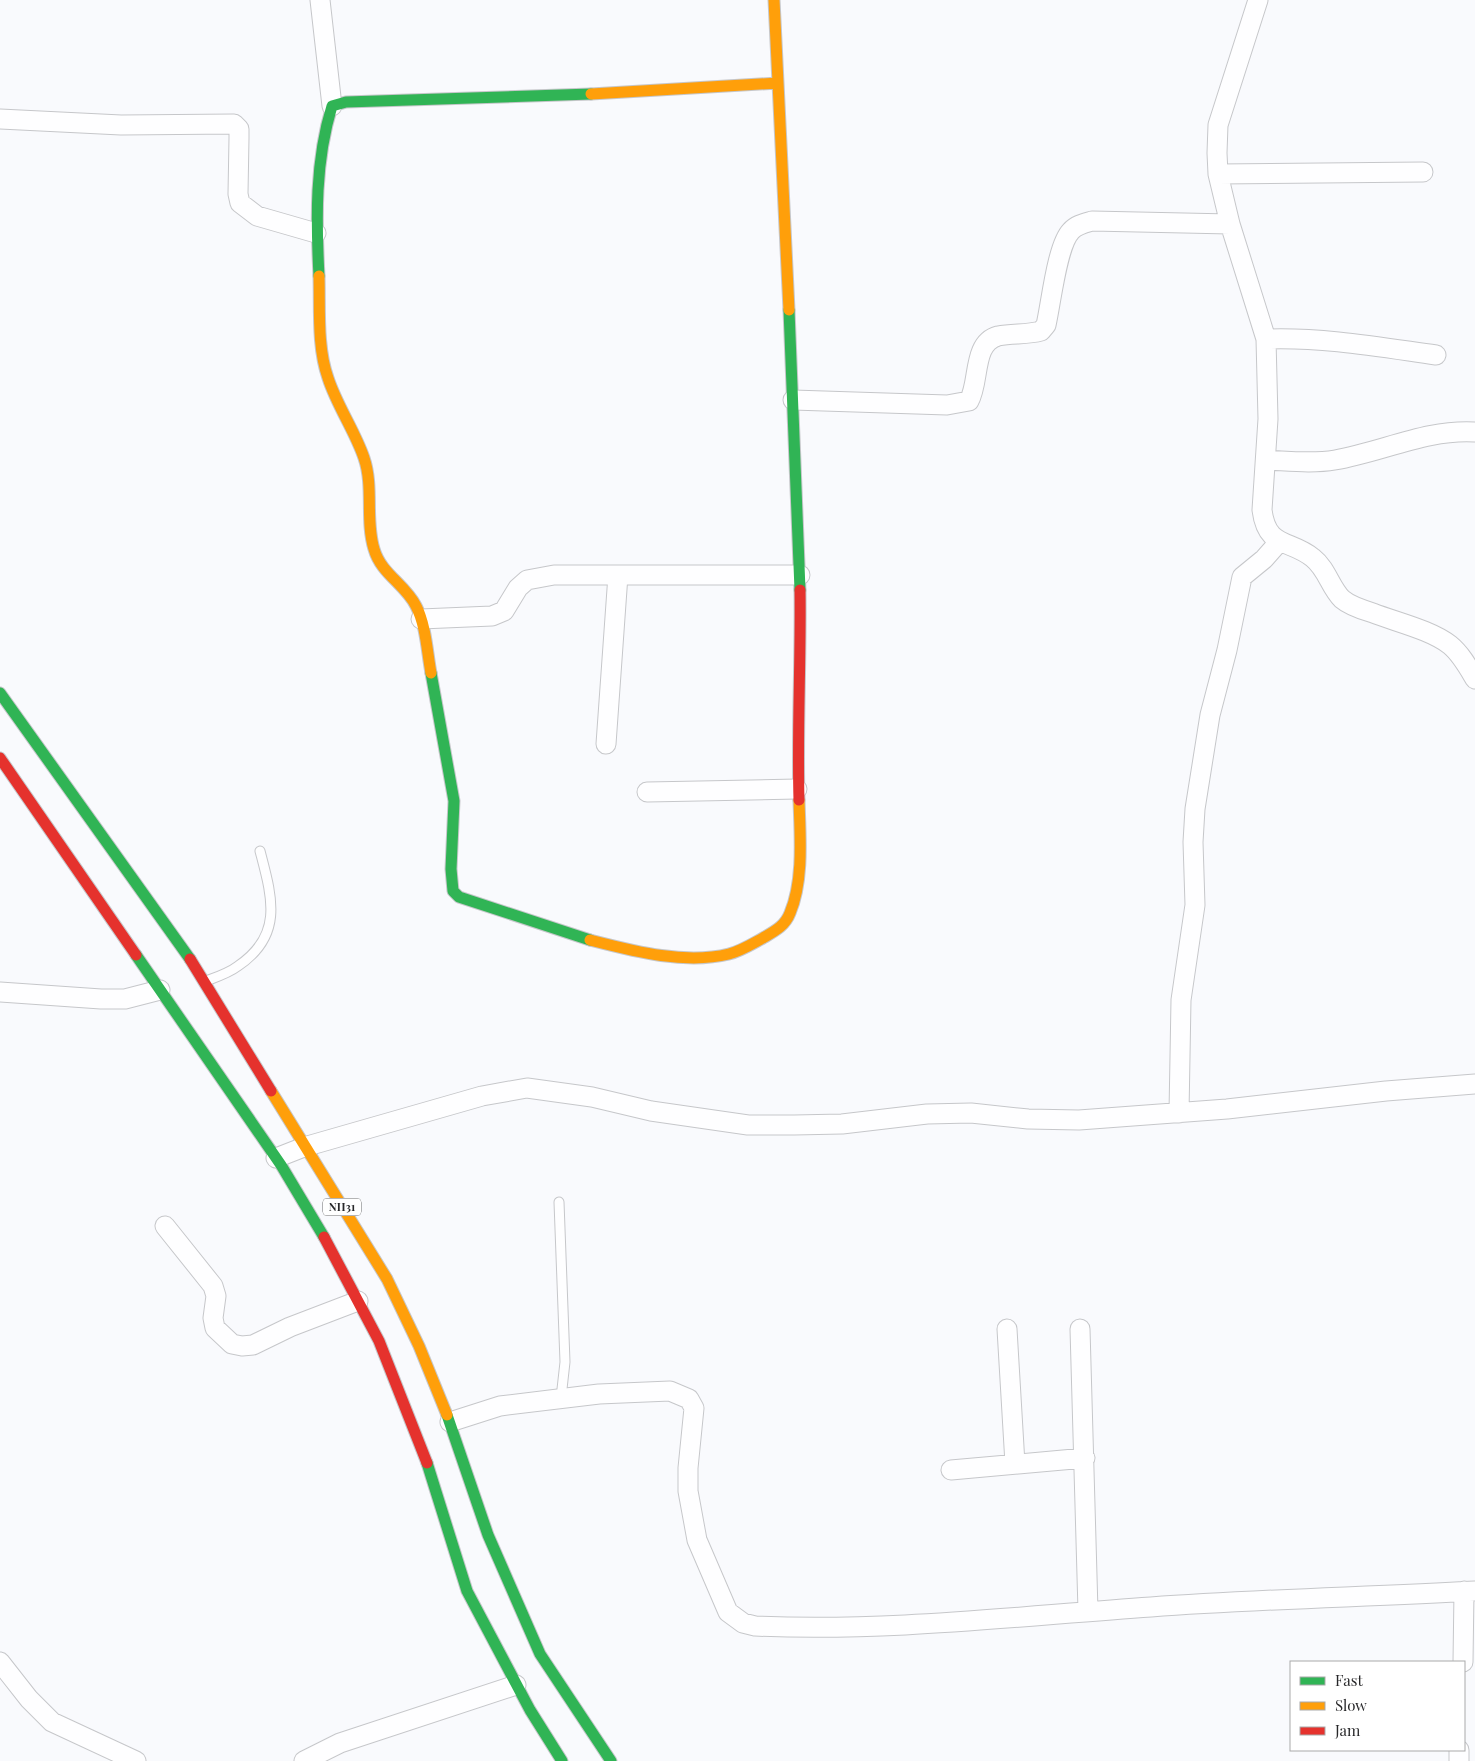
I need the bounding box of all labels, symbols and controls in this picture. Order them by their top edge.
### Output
road number: NH31 [323,1198,361,1216]
legend [1290,1661,1465,1751]
text: Fast [1335,1670,1364,1690]
text: Slow [1335,1695,1367,1715]
text: Jam [1334,1720,1361,1740]

